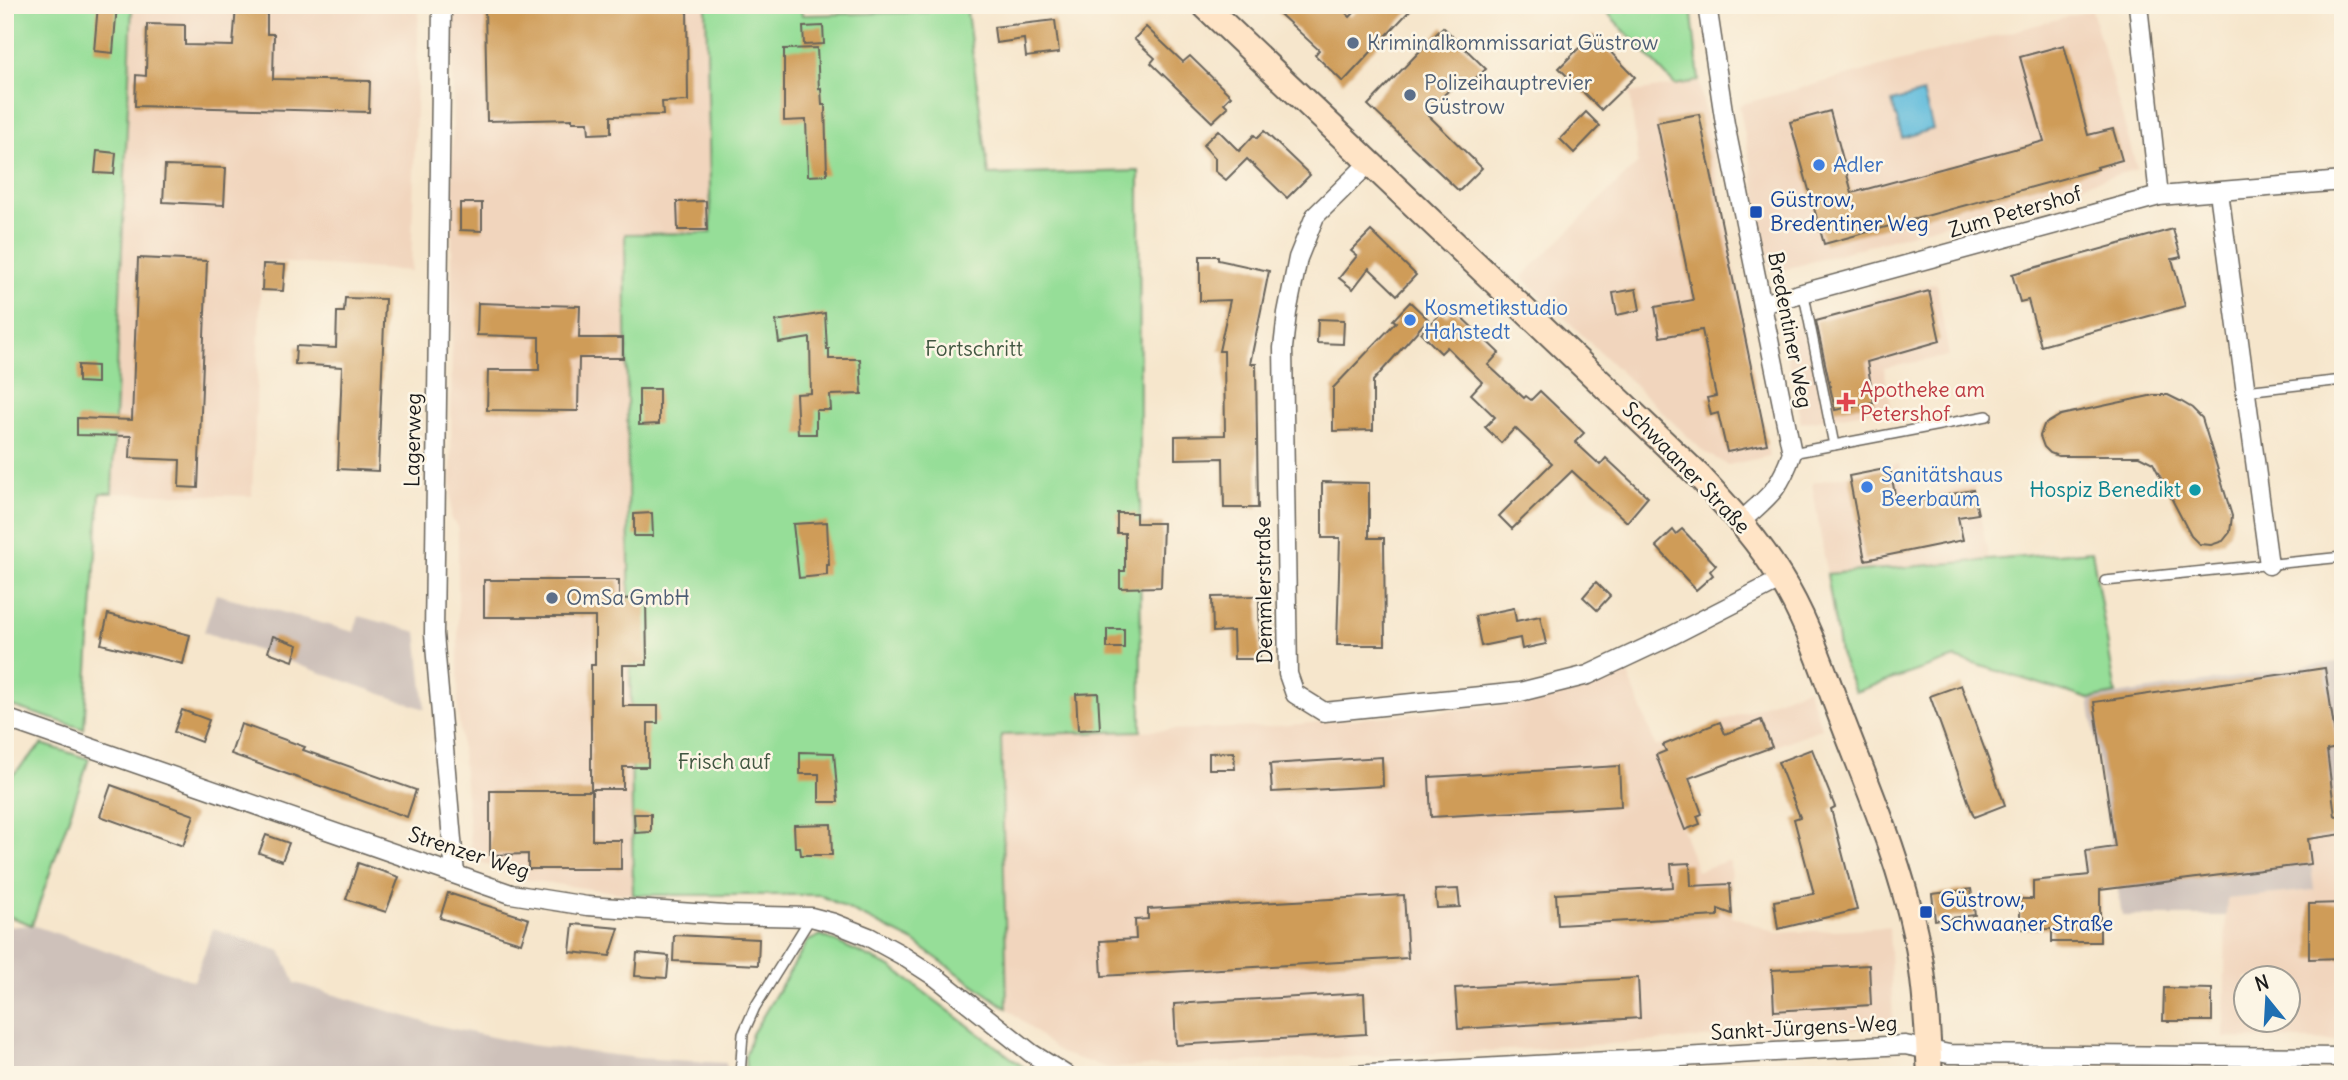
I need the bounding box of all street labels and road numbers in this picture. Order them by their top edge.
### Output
street label: Zum Petershof [1945,179,2086,243]
street label: Bredentiner Weg [1762,249,1819,410]
street label: Lagerweg [398,393,427,487]
street label: Schwaaner Straße [1616,396,1756,539]
street label: Demmlerstraße [1249,516,1278,664]
street label: Strenzer Weg [405,820,533,885]
street label: Sankt-Jürgens-Weg [1710,1009,1898,1046]

